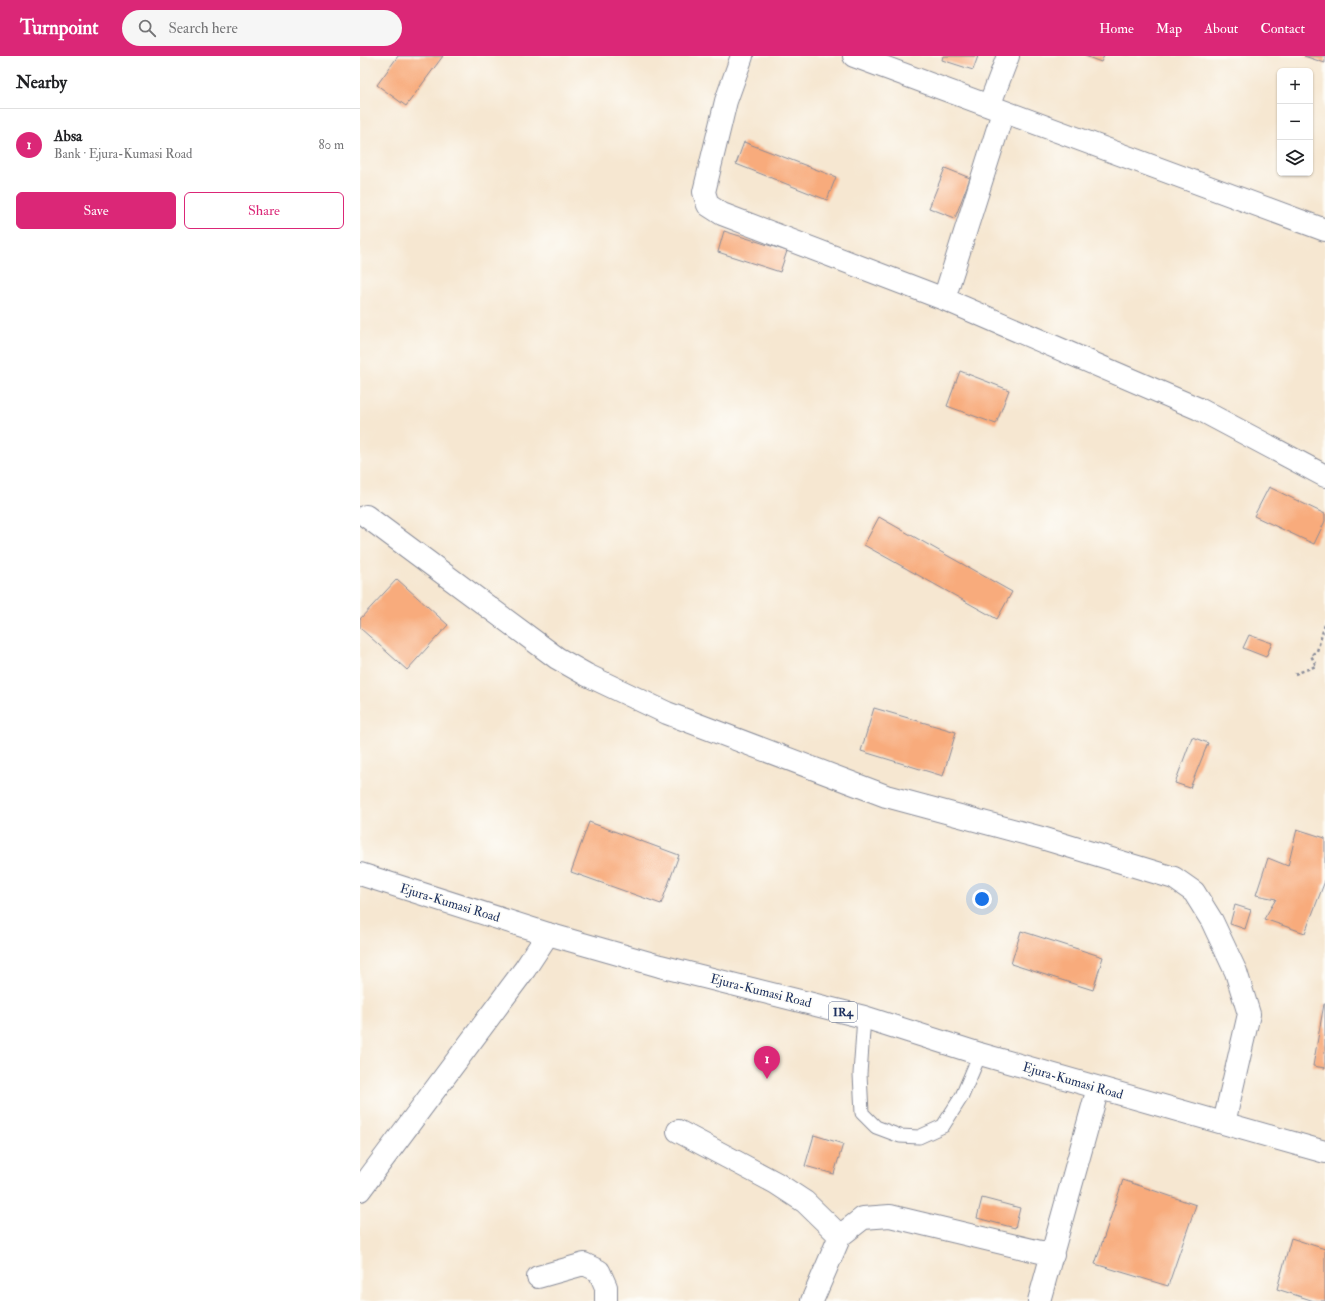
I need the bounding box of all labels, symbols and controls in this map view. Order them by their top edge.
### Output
search box [122,10,402,46]
text: Turnpoint [20,16,98,40]
icon: search [136,17,158,39]
text: Search here [168,19,238,38]
text: Home [1099,20,1134,37]
text: Map [1156,20,1182,37]
text: About [1204,20,1238,37]
text: Contact [1260,20,1305,37]
map controls [1277,68,1313,176]
button: + [1277,68,1313,104]
text: Nearby [16,72,67,93]
button: − [1277,104,1313,140]
text: Absa [54,127,82,146]
text: 1 [27,137,31,153]
text: 80 m [318,137,344,153]
button: layers [1277,140,1313,176]
text: Bank · Ejura-Kumasi Road [54,146,192,162]
button: Save [16,192,176,229]
button: Share [184,192,344,229]
street label: Ejura-Kumasi Road [398,880,502,926]
your location [972,889,992,909]
street label: Ejura-Kumasi Road [709,971,814,1011]
road number: IR4 [829,1002,857,1022]
pin: 1 [754,1046,780,1079]
street label: Ejura-Kumasi Road [1021,1059,1126,1103]

